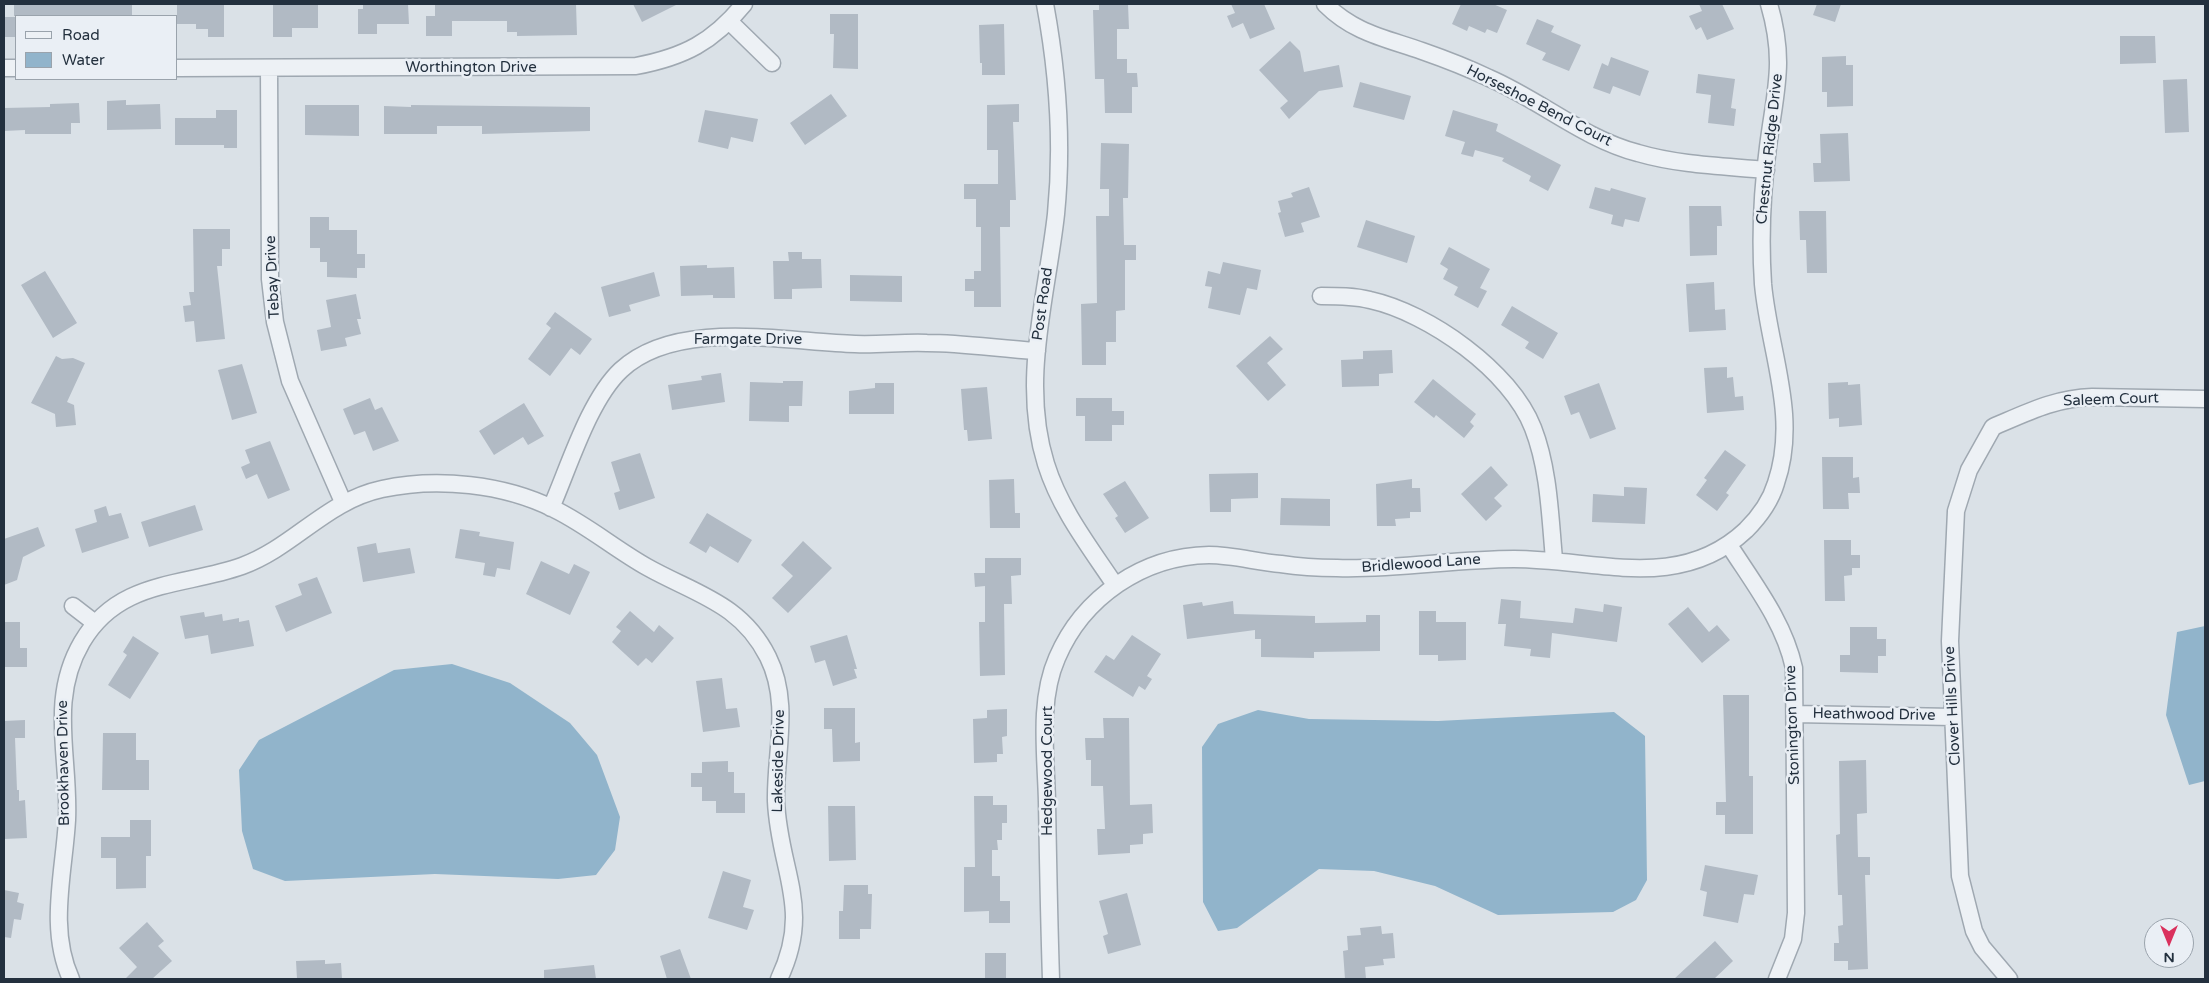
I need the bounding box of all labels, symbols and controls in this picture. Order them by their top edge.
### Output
legend [15,15,178,80]
text: Road [62,26,100,44]
text: Water [62,51,105,69]
street label: Worthington Drive [405,59,537,77]
street label: Horseshoe Bend Court [1463,61,1615,151]
street label: Chestnut Ridge Drive [1753,73,1787,225]
street label: Tebay Drive [262,235,284,319]
street label: Post Road [1029,266,1057,342]
street label: Farmgate Drive [694,331,802,349]
street label: Saleem Court [2063,389,2159,411]
street label: Bridlewood Lane [1361,551,1481,577]
street label: Clover Hills Drive [1941,646,1965,766]
street label: Stonington Drive [1782,665,1804,785]
street label: Brookhaven Drive [54,700,74,826]
street label: Heathwood Drive [1812,705,1936,725]
street label: Hedgewood Court [1039,706,1057,836]
street label: Lakeside Drive [769,709,789,813]
north arrow [2144,918,2194,968]
text: N [2163,949,2175,966]

